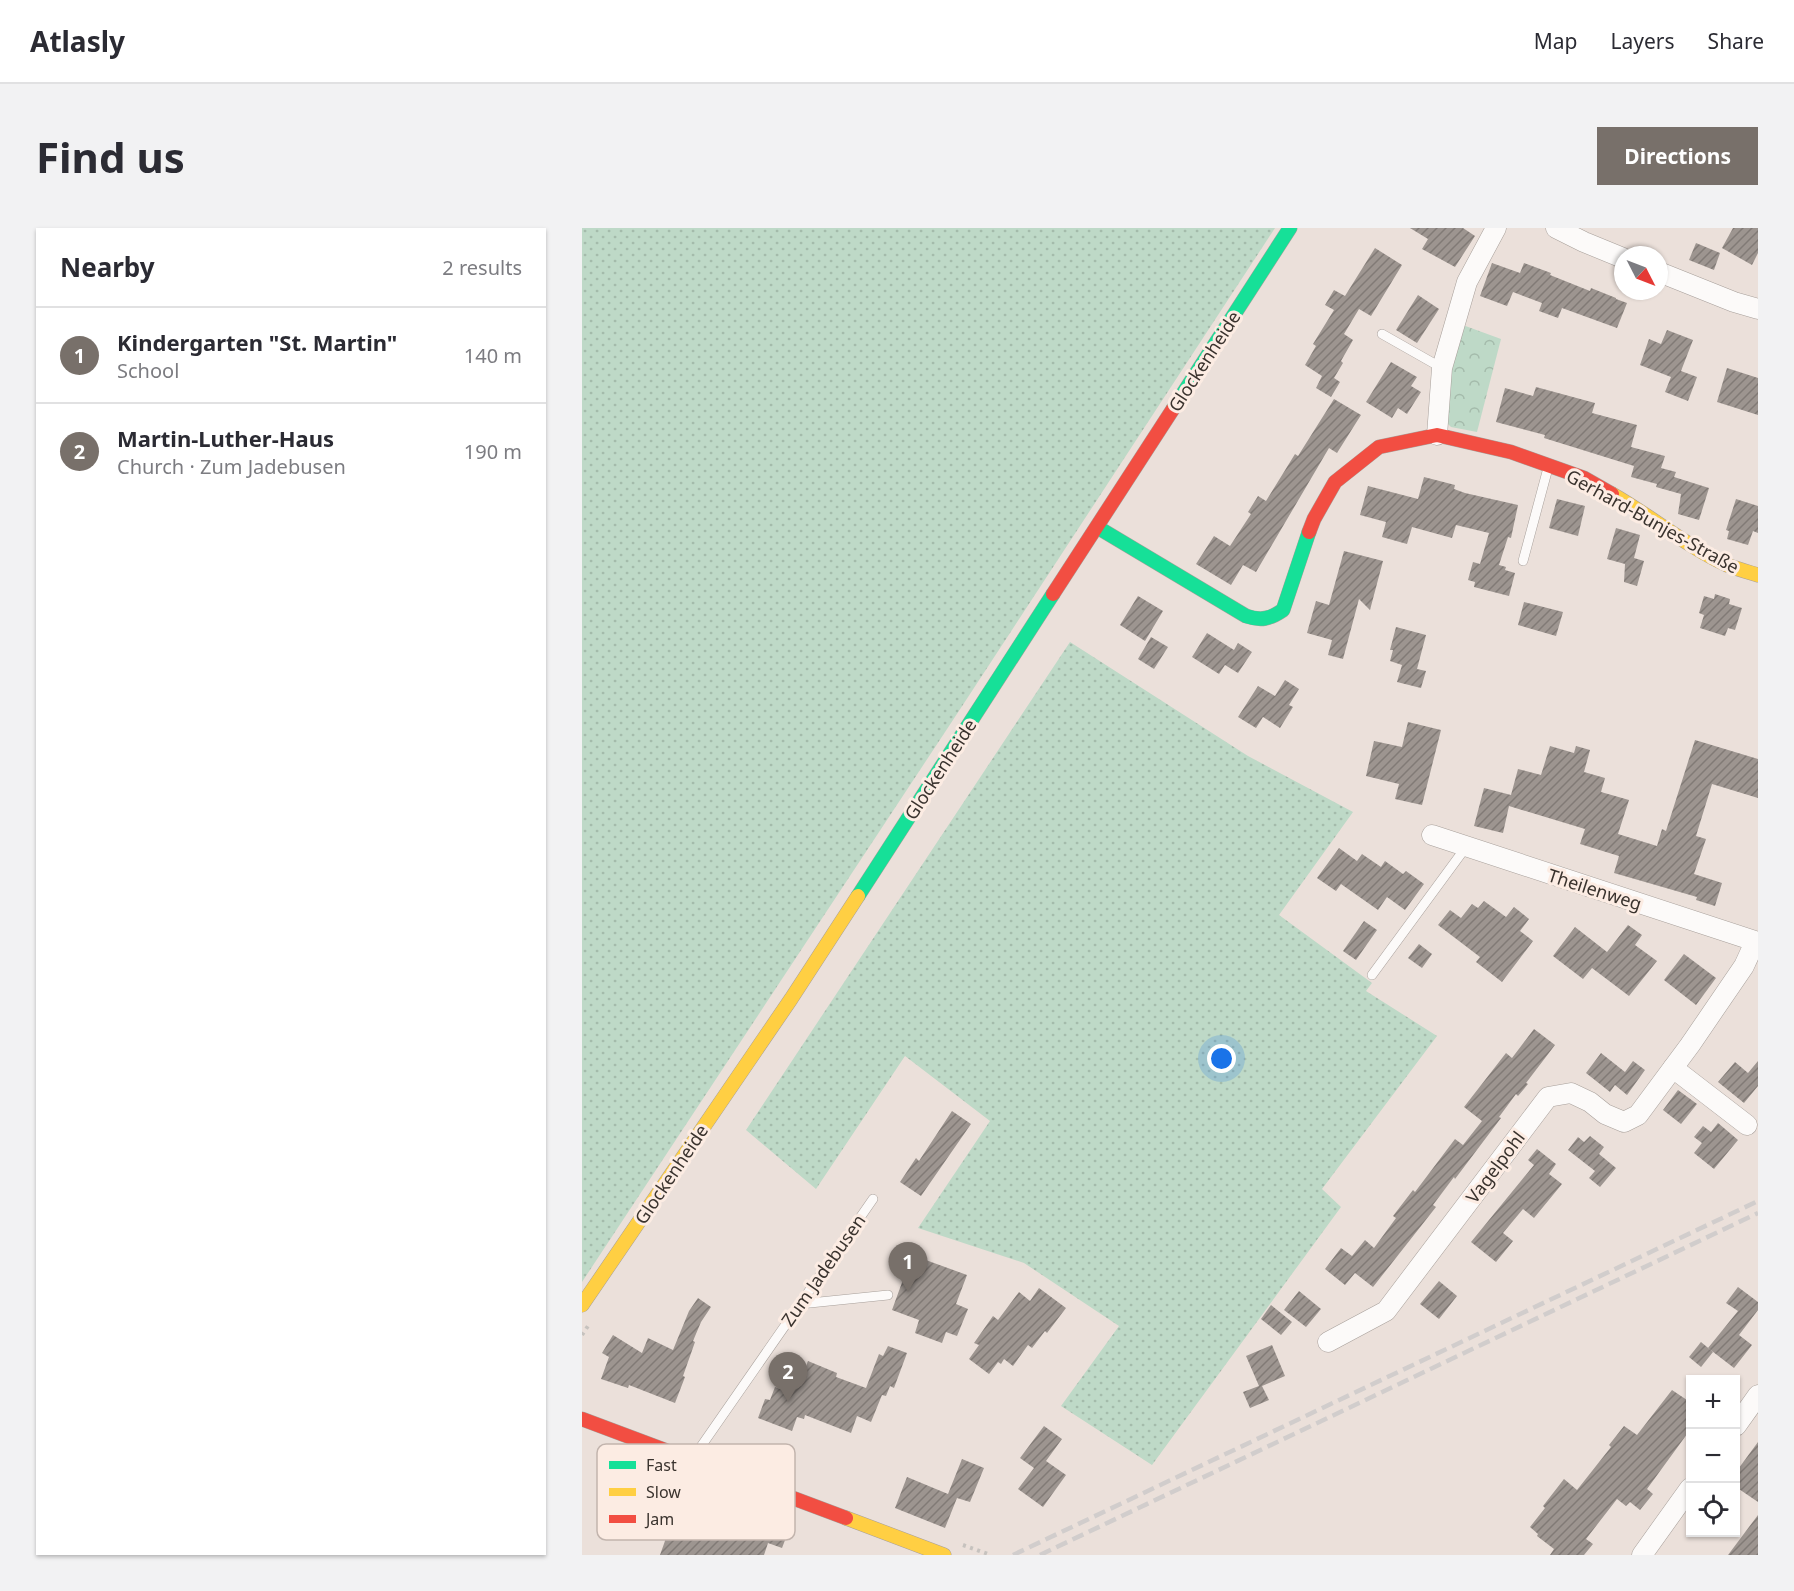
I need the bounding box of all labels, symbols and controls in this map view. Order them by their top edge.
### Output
text: Atlasly [30,22,125,60]
text: Map [1534,27,1578,55]
text: Layers [1611,27,1675,55]
text: Share [1708,27,1764,55]
button: Directions [1597,127,1758,185]
text: Find us [36,128,185,185]
north arrow [1614,246,1668,300]
text: Nearby [60,249,155,285]
text: 2 results [442,254,522,281]
street label: Glockenheide [1163,306,1245,416]
text: Kindergarten "St. Martin" [117,327,397,357]
text: 1 [74,342,85,369]
text: 140 m [464,342,522,369]
text: School [117,357,179,384]
text: Martin-Luther-Haus [117,423,334,453]
text: 2 [74,438,85,465]
text: 190 m [464,438,522,465]
text: Church · Zum Jadebusen [117,453,346,480]
street label: Gerhard-Bunjes-Straße [1562,463,1744,579]
street label: Glockenheide [899,714,981,824]
street label: Theilenweg [1545,863,1645,915]
your location [1207,1044,1236,1073]
street label: Glockenheide [629,1119,713,1229]
street label: Vagelpohl [1460,1126,1530,1208]
street label: Zum Jadebusen [776,1209,870,1331]
pin: 1 [888,1242,928,1292]
pin: 2 [768,1352,808,1402]
map controls [1686,1375,1740,1537]
button: + [1686,1375,1740,1429]
button: − [1686,1429,1740,1483]
legend [597,1444,795,1540]
text: Fast [646,1454,677,1476]
text: Slow [646,1481,681,1503]
button: locate [1686,1483,1740,1537]
text: Jam [644,1508,674,1530]

